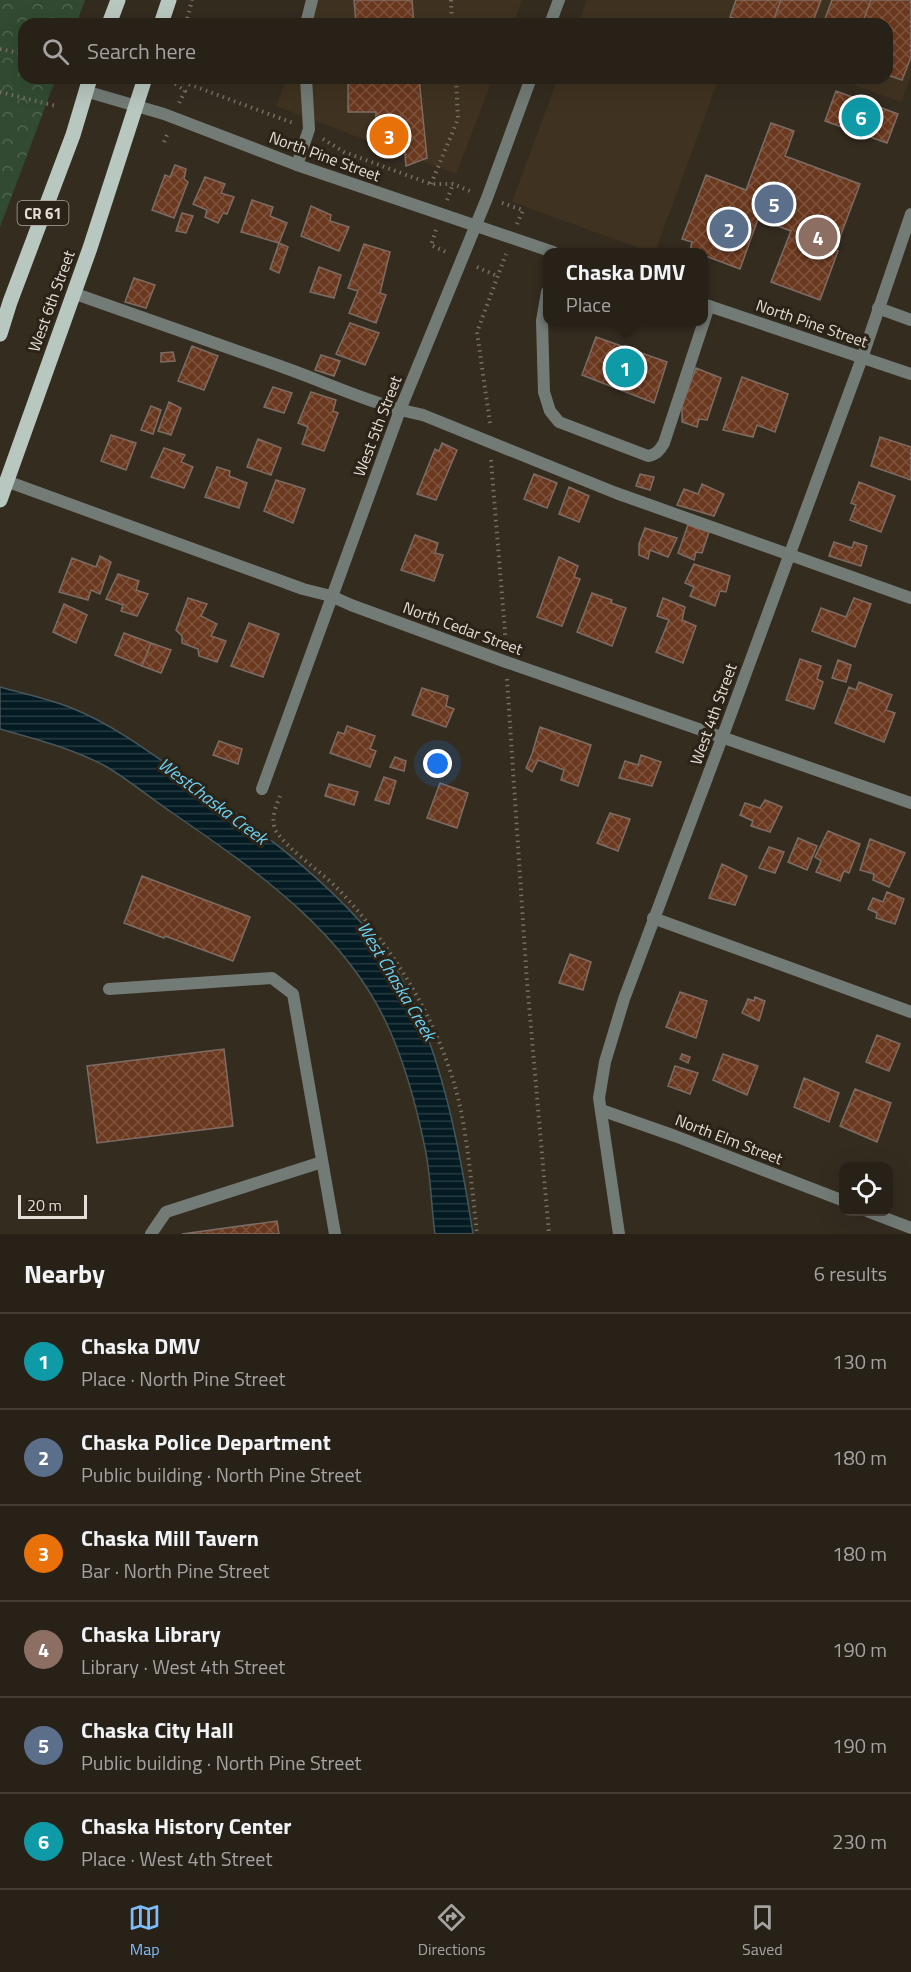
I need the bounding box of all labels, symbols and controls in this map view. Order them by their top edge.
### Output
search box [18,18,893,84]
text: Search here [87,34,196,68]
icon: search [39,35,72,68]
pin: 6 [842,94,880,140]
pin: 3 [370,114,408,158]
street label: North Pine Street [266,125,384,187]
pin: 5 [754,182,794,226]
road number: CR 61 [18,201,68,225]
pin: 2 [710,206,748,252]
pin: 4 [798,214,838,260]
street label: West 6th Street [22,247,81,355]
popup [543,248,708,326]
text: Chaska DMV [566,255,685,289]
text: Place [566,289,611,320]
street label: North Pine Street [753,293,872,353]
pin: 1 [606,346,644,391]
street label: West 5th Street [347,372,407,480]
street label: North Cedar Street [400,595,527,661]
street label: West 4th Street [684,660,743,768]
your location [423,749,452,778]
water label: WestChaska Creek [153,751,275,852]
water label: West Chaska Creek [351,916,444,1047]
street label: North Elm Street [672,1108,786,1171]
map controls [839,1162,893,1216]
button: locate [839,1162,893,1216]
scale bar [18,1192,87,1220]
text: 20 m [27,1193,62,1217]
text: Nearby [24,1254,105,1293]
text: 6 results [814,1258,887,1289]
text: Chaska DMV [81,1329,200,1363]
text: 1 [38,1346,49,1377]
text: 130 m [832,1346,887,1377]
text: Place · North Pine Street [81,1363,285,1394]
text: Chaska Police Department [81,1425,331,1459]
text: 2 [38,1442,49,1473]
text: 180 m [832,1442,887,1473]
text: Public building · North Pine Street [81,1459,361,1490]
text: Chaska Mill Tavern [81,1521,259,1555]
text: 3 [38,1538,49,1569]
text: 180 m [832,1538,887,1569]
text: Bar · North Pine Street [81,1555,270,1586]
text: Chaska Library [81,1617,221,1651]
text: 4 [38,1634,49,1665]
text: 190 m [832,1634,887,1665]
text: Library · West 4th Street [81,1651,285,1682]
text: Chaska City Hall [81,1713,234,1747]
text: 5 [38,1730,49,1761]
text: 190 m [832,1730,887,1761]
text: Public building · North Pine Street [81,1747,361,1778]
text: Chaska History Center [81,1809,291,1843]
text: 6 [38,1826,49,1857]
text: 230 m [832,1826,887,1857]
text: Place · West 4th Street [81,1843,272,1874]
tab: Map [128,1901,161,1961]
tab: Directions [418,1901,486,1961]
tab: Saved [742,1901,783,1961]

